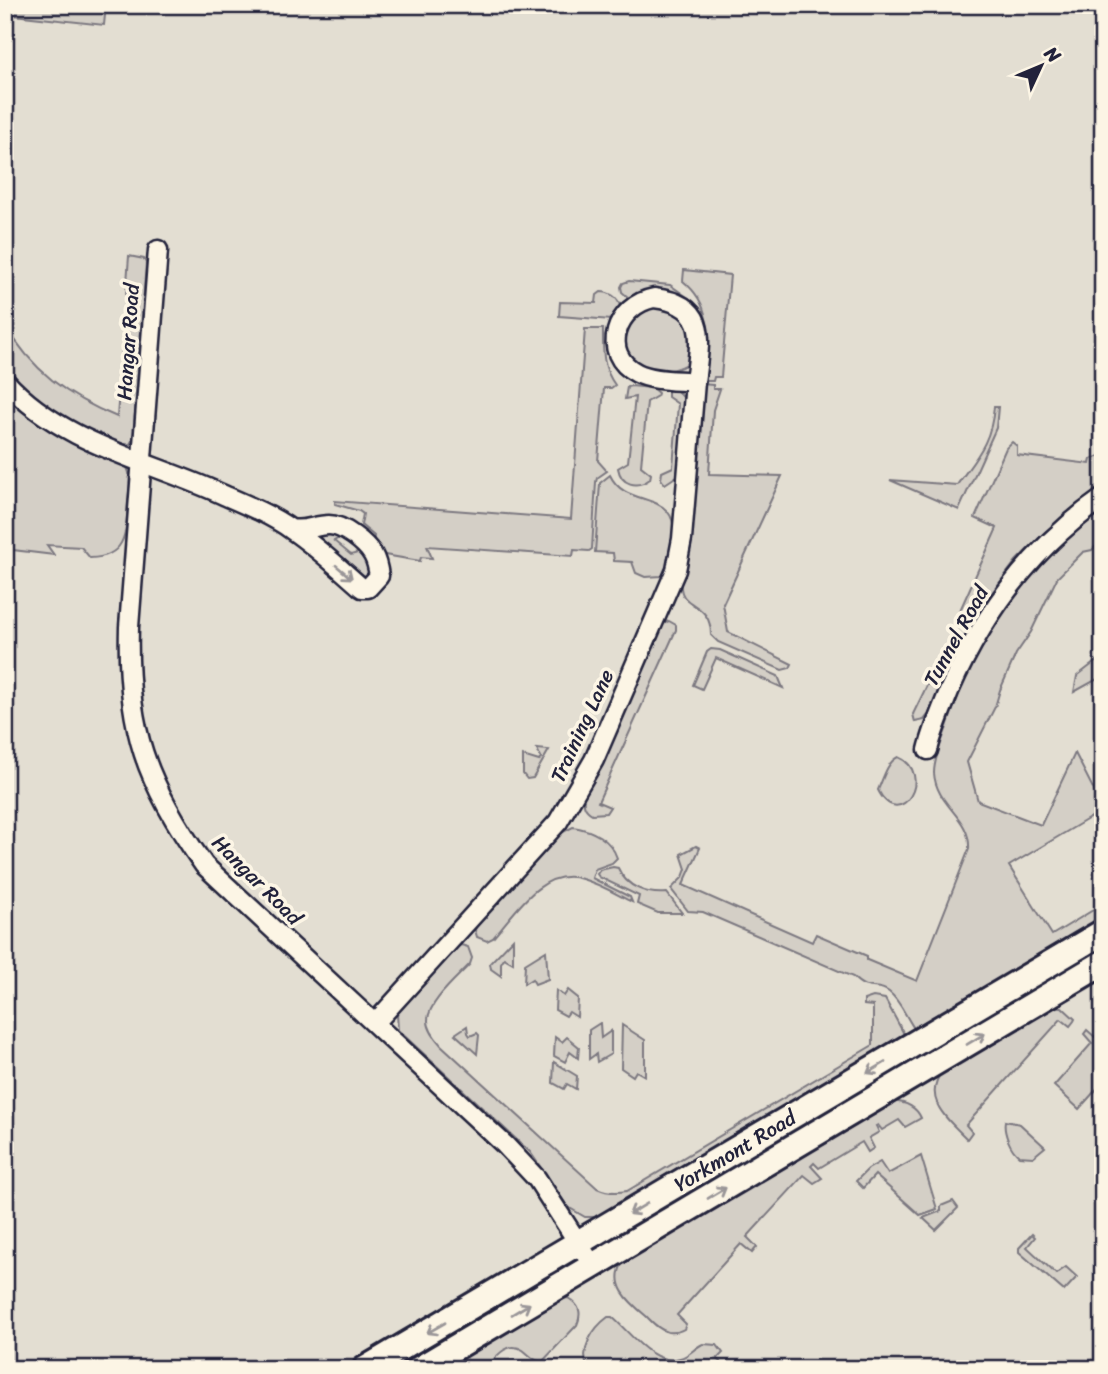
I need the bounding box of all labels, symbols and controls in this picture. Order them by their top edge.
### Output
north arrow [1006,32,1076,102]
text: N [1036,38,1070,71]
street label: Hangar Road [105,281,151,402]
one-way arrow [334,564,352,580]
street label: Tunnel Road [913,577,1000,694]
street label: Training Lane [539,663,625,789]
street label: Hangar Road [202,825,313,936]
one-way arrow [965,1032,985,1046]
one-way arrow [866,1061,886,1075]
street label: Yorkmont Road [666,1098,805,1203]
one-way arrow [706,1186,726,1200]
one-way arrow [628,1203,649,1216]
one-way arrow [510,1301,530,1315]
one-way arrow [426,1321,446,1335]

